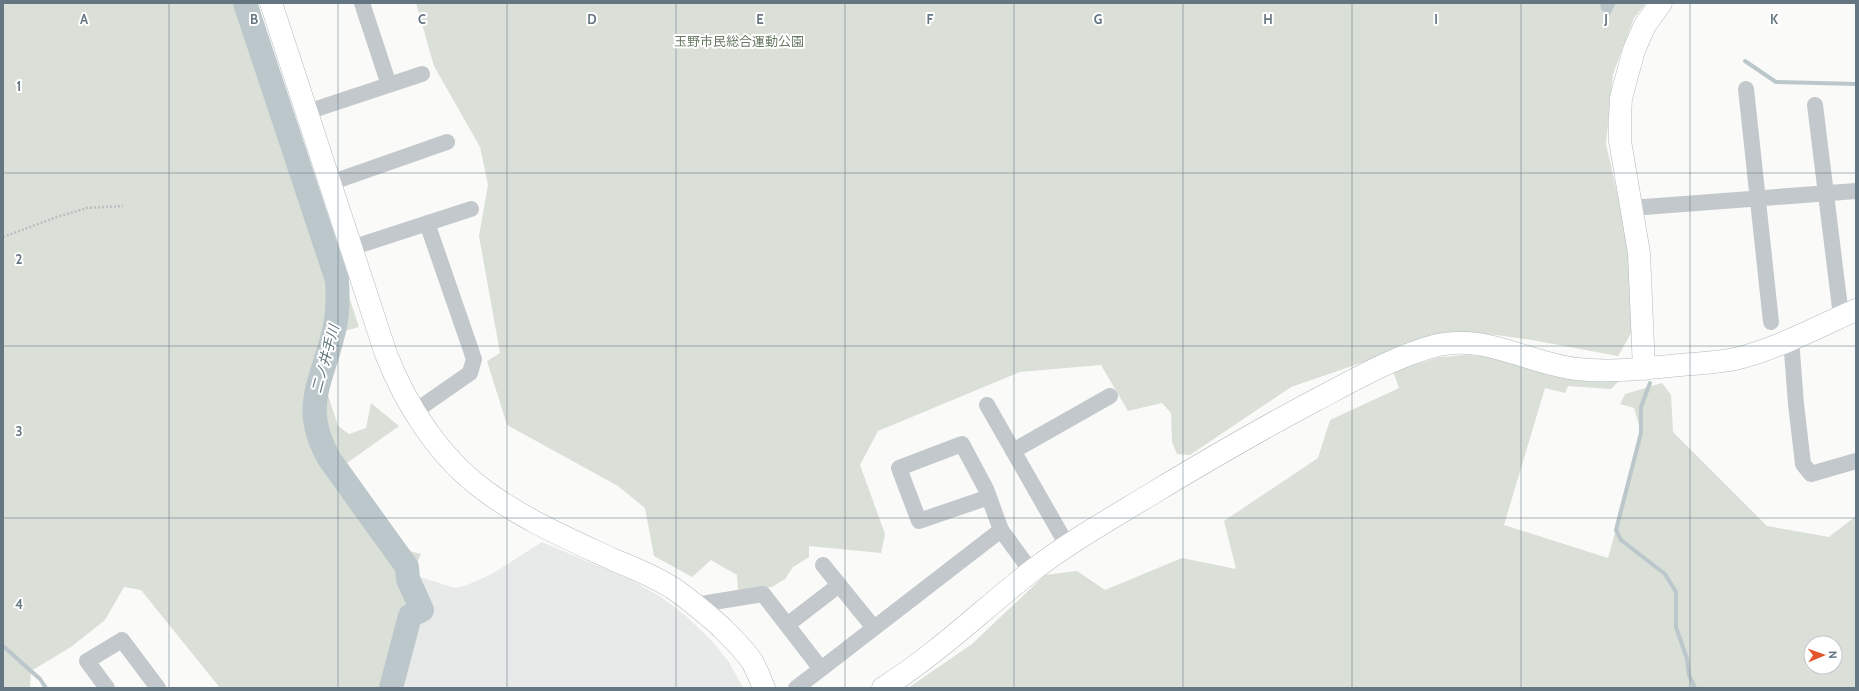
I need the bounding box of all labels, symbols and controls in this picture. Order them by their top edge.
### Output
text: A [80,11,89,27]
text: B [250,11,258,27]
text: C [418,11,426,27]
text: D [587,11,597,27]
text: E [756,11,764,27]
text: F [927,11,934,27]
text: G [1094,11,1103,27]
text: H [1263,11,1273,27]
text: I [1434,11,1438,27]
text: J [1603,11,1608,27]
text: K [1770,11,1779,27]
park label: 玉野市民総合運動公園 [674,33,804,49]
text: 1 [17,78,21,94]
text: 2 [16,251,23,267]
water label: 二ノ井手川 [307,321,343,395]
text: 3 [15,423,23,439]
text: 4 [15,596,23,612]
north arrow [1803,635,1843,675]
text: N [1826,651,1840,659]

